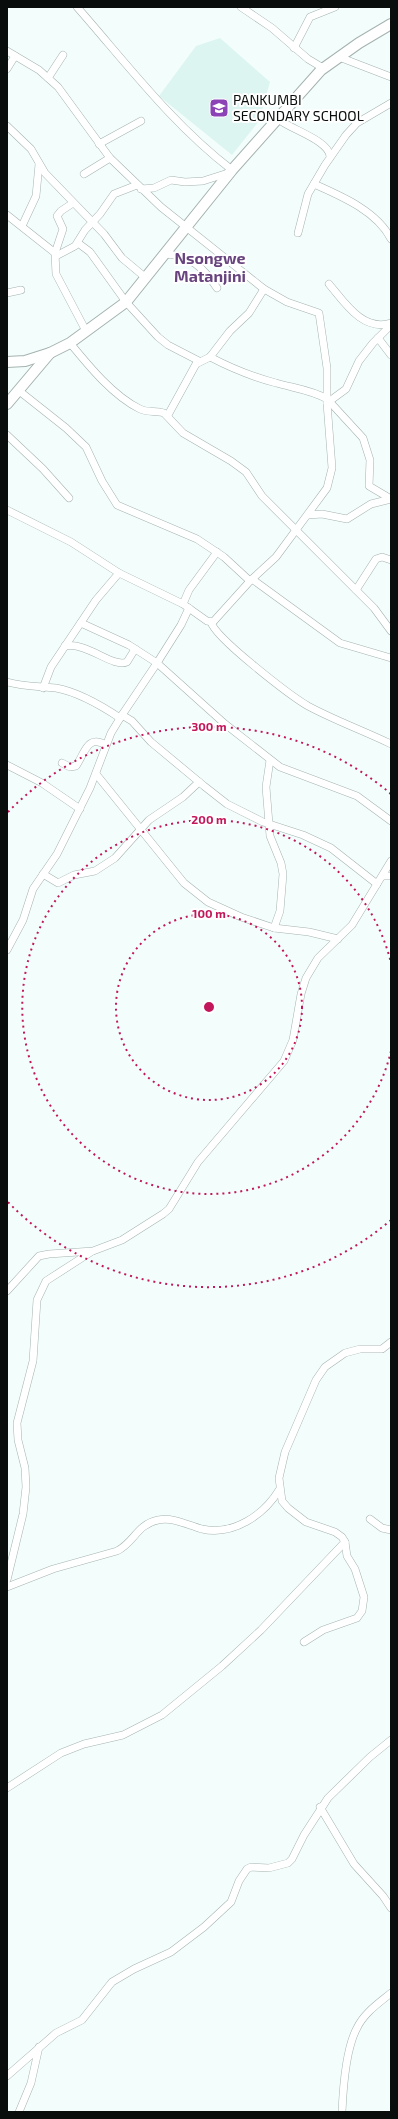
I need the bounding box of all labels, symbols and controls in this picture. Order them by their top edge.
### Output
place label: PANKUMBI SECONDARY SCHOOL [233,91,364,124]
school or university icon: PANKUMBI SECONDARY SCHOOL [208,97,230,119]
district label: Nsongwe Matanjini [174,248,246,285]
text: 300 m [191,719,227,733]
text: 200 m [191,812,227,826]
text: 100 m [192,906,226,920]
centre of rings [202,1000,216,1014]

